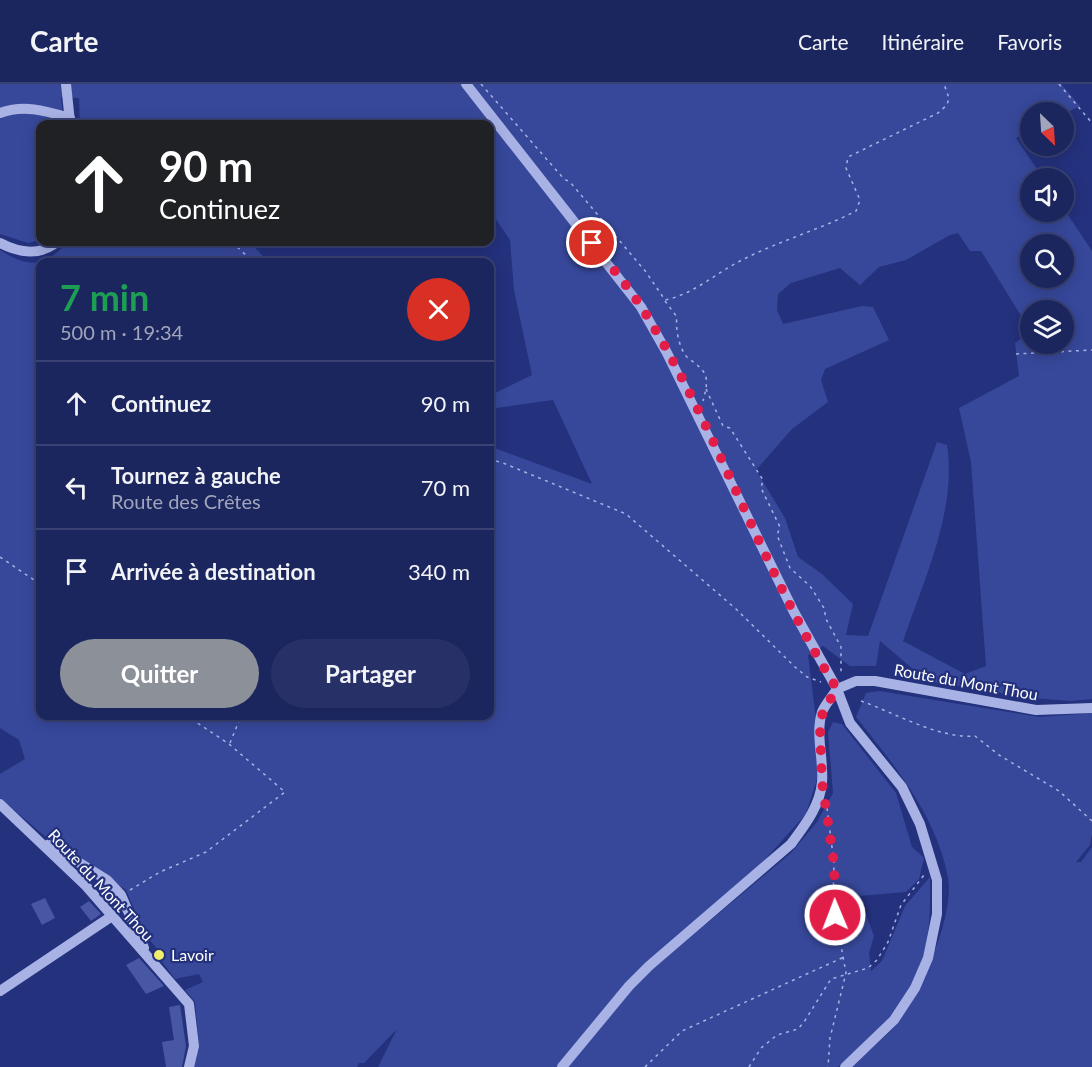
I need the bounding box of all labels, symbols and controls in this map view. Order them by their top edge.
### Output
text: Carte [30,24,98,58]
text: Carte [798,29,849,54]
text: Itinéraire [882,29,964,54]
text: Favoris [997,29,1062,54]
north arrow [1020,102,1074,156]
map controls [1020,102,1074,354]
text: 90 m [159,141,253,191]
icon: ahead [60,144,138,222]
button: sound [1020,168,1074,222]
text: Continuez [159,192,280,225]
pin [566,217,617,268]
icon: arrive [575,226,608,259]
button: search [1020,234,1074,288]
text: 7 min [60,275,149,319]
button: close [407,278,470,341]
button: layers [1020,300,1074,354]
text: 500 m · 19:34 [60,320,183,344]
icon: ahead [60,387,93,420]
text: Continuez [111,390,211,417]
text: 90 m [421,390,470,417]
text: Tournez à gauche [111,462,281,489]
icon: left [60,471,93,504]
text: 70 m [421,474,470,501]
text: Route des Crêtes [111,489,261,513]
icon: arrive [60,555,93,588]
text: Arrivée à destination [111,558,316,585]
text: 340 m [408,558,470,585]
button: Quitter [60,639,259,708]
button: Partager [271,639,470,708]
street label: Route du Mont Thou [893,659,1040,704]
street label: Route du Mont Thou [45,825,158,944]
position arrow [803,883,867,947]
place label: Lavoir [171,945,214,964]
marker: Lavoir [152,948,166,962]

